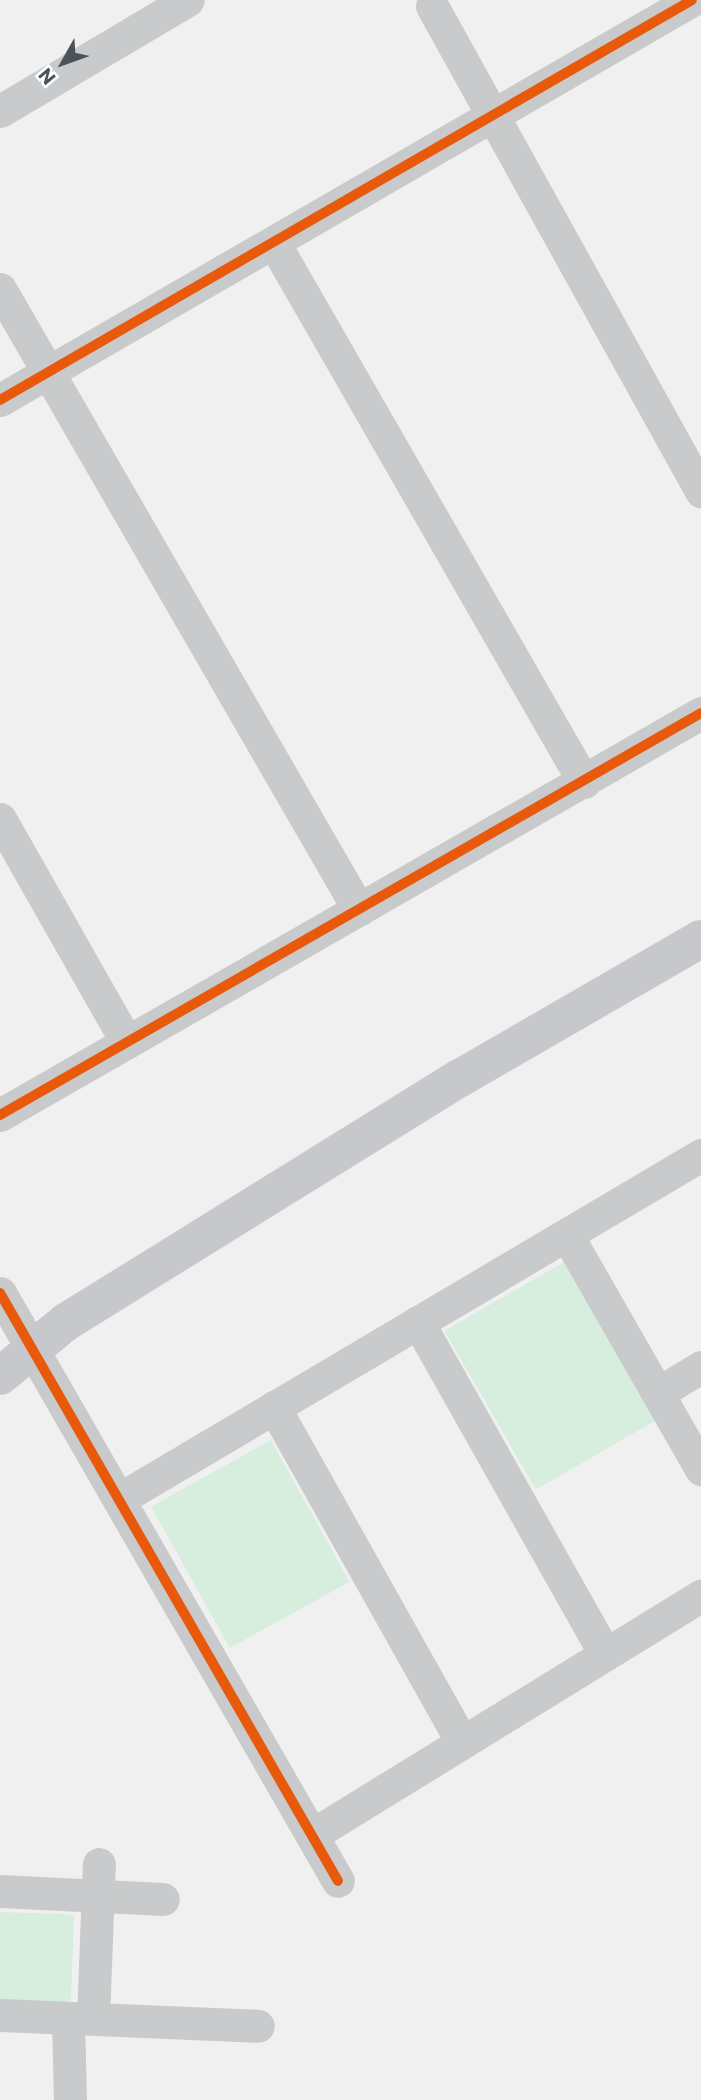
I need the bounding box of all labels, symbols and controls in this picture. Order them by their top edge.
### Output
north arrow [28,28,98,98]
text: N [33,64,60,90]

